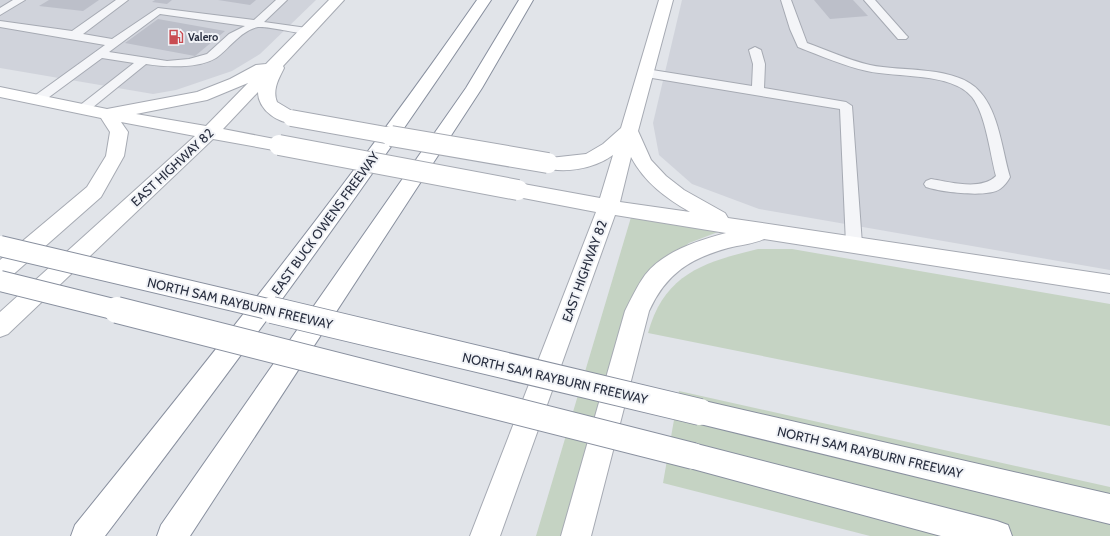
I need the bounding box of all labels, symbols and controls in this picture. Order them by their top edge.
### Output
fuel station icon: Valero [167,28,185,46]
place label: Valero [188,30,218,44]
street label: EAST HIGHWAY 82 [127,125,217,209]
street label: EAST BUCK OWENS FREEWAY [268,148,383,298]
street label: EAST HIGHWAY 82 [558,218,610,324]
street label: NORTH SAM RAYBURN FREEWAY [146,274,335,332]
street label: NORTH SAM RAYBURN FREEWAY [461,349,650,407]
street label: NORTH SAM RAYBURN FREEWAY [776,423,965,481]

